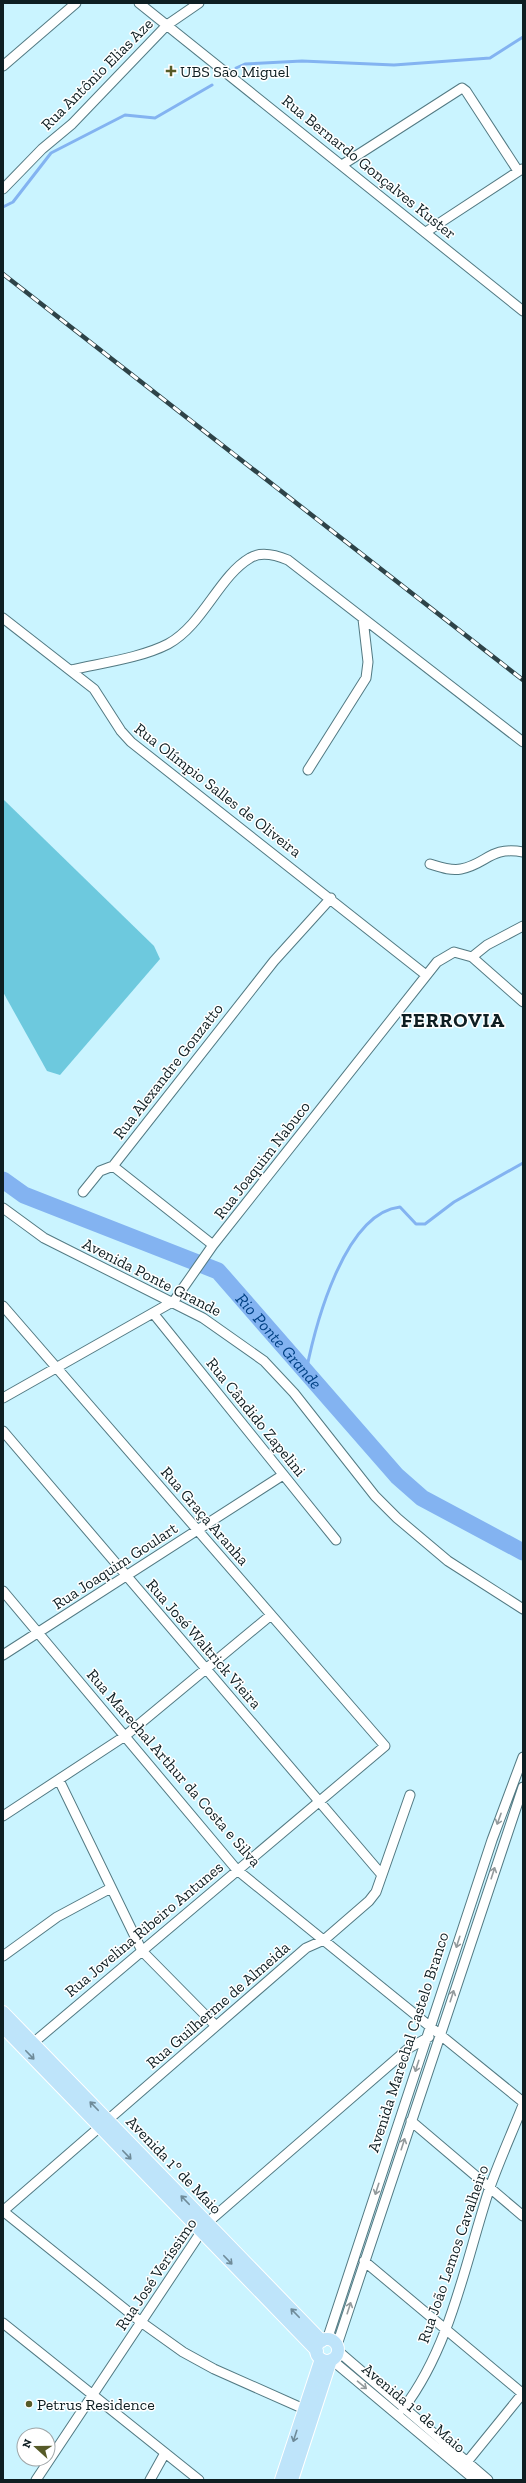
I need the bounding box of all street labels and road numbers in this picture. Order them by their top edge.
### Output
street label: Rua Antônio Elias Aze [37,14,157,134]
street label: Rua Bernardo Gonçalves Kuster [278,91,460,243]
street label: Rua Olímpio Salles de Oliveira [131,719,305,861]
street label: Rua Alexandre Gonzatto [109,999,227,1143]
street label: Rua Joaquim Nabuco [210,1097,314,1223]
street label: Avenida Ponte Grande [79,1234,225,1320]
street label: Rua Cândido Zapelini [202,1354,310,1480]
street label: Rua Graça Aranha [157,1463,253,1569]
street label: Rua Joaquim Goulart [49,1518,181,1613]
street label: Rua José Waltrick Vieira [142,1575,266,1713]
street label: Rua Marechal Arthur da Costa e Silva [83,1665,265,1871]
street label: Rua Jovelina Ribeiro Antunes [61,1857,227,2001]
street label: Avenida Marechal Castelo Branco [363,1930,453,2154]
street label: Rua Guilherme de Almeida [143,1937,294,2072]
street label: Avenida 1º de Maio [122,2112,226,2218]
street label: Rua João Lemos Cavalheiro [414,2162,492,2346]
street label: Rua José Veríssimo [111,2214,201,2334]
street label: Avenida 1º de Maio [358,2359,470,2457]

